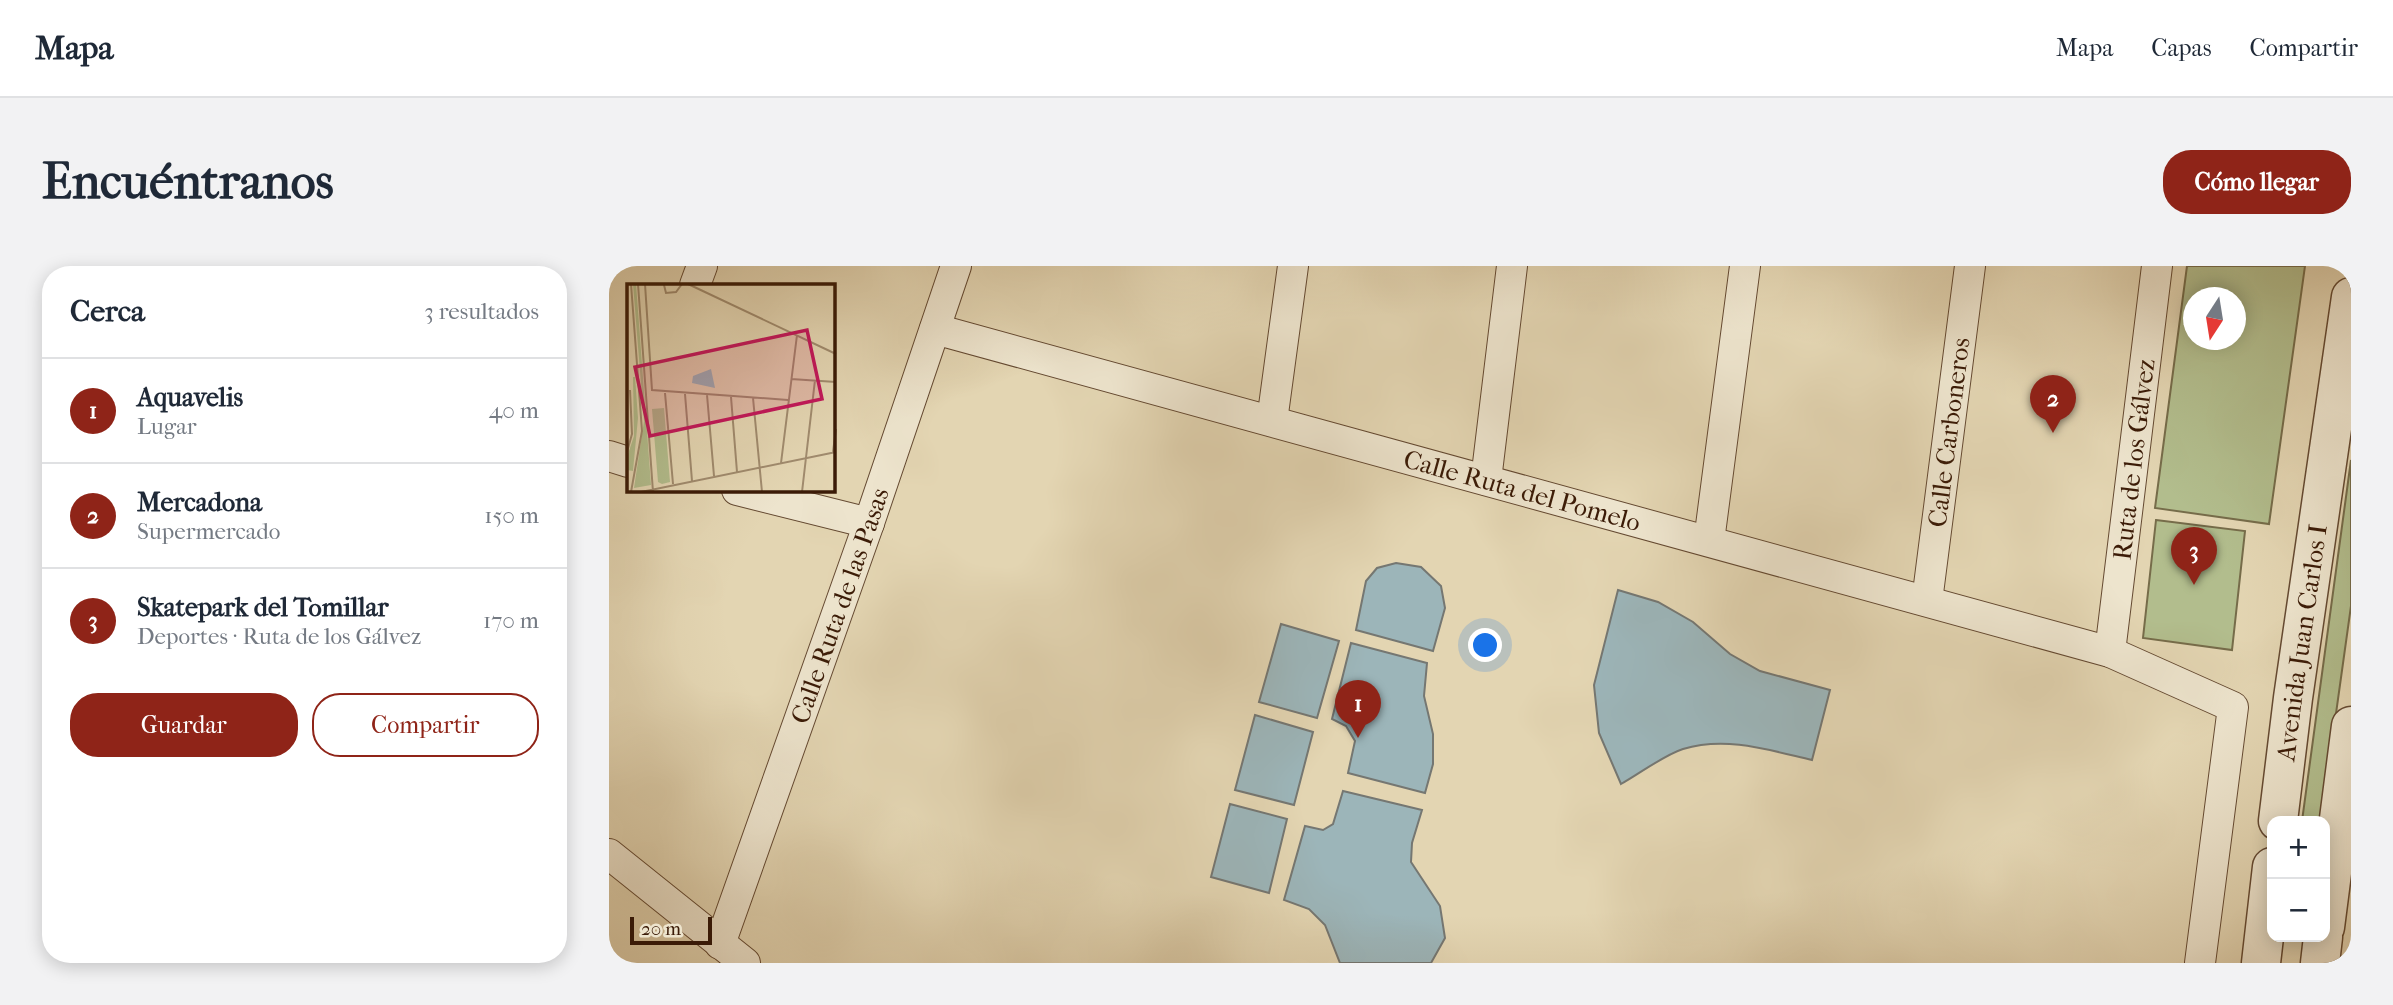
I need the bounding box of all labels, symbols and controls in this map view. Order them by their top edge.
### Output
text: Mapa [35,29,114,68]
text: Mapa [2056,34,2113,62]
text: Capas [2151,34,2212,62]
text: Compartir [2250,34,2358,62]
button: Cómo llegar [2163,150,2351,214]
text: Encuéntranos [42,153,334,211]
inset map [627,284,835,492]
north arrow [2183,287,2246,350]
text: Cerca [70,294,145,329]
text: 3 resultados [424,298,539,325]
street label: Calle Carboneros [1922,336,1977,529]
street label: Ruta de los Gálvez [2106,357,2162,562]
pin: 2 [2030,375,2076,433]
text: Aquavelis [137,382,243,413]
text: 1 [89,397,97,424]
text: 40 m [489,397,539,424]
text: Lugar [137,413,197,440]
street label: Calle Ruta del Pomelo [1400,444,1644,538]
street label: Calle Ruta de las Pasas [784,484,896,728]
text: Mercadona [137,487,262,518]
text: 2 [87,502,99,529]
text: 150 m [484,502,539,529]
text: Supermercado [137,518,281,545]
street label: Avenida Juan Carlos I [2270,522,2334,764]
pin: 3 [2171,527,2217,585]
text: Skatepark del Tomillar [137,592,388,623]
text: 3 [88,607,98,634]
text: 170 m [483,607,539,634]
text: Deportes · Ruta de los Gálvez [137,623,421,650]
your location [1468,628,1502,662]
pin: 1 [1335,680,1381,738]
button: Guardar [70,693,298,757]
button: Compartir [312,693,539,757]
map controls [2267,816,2330,942]
button: + [2267,816,2330,879]
button: − [2267,879,2330,942]
scale bar [630,914,712,946]
text: 20 m [641,918,681,940]

